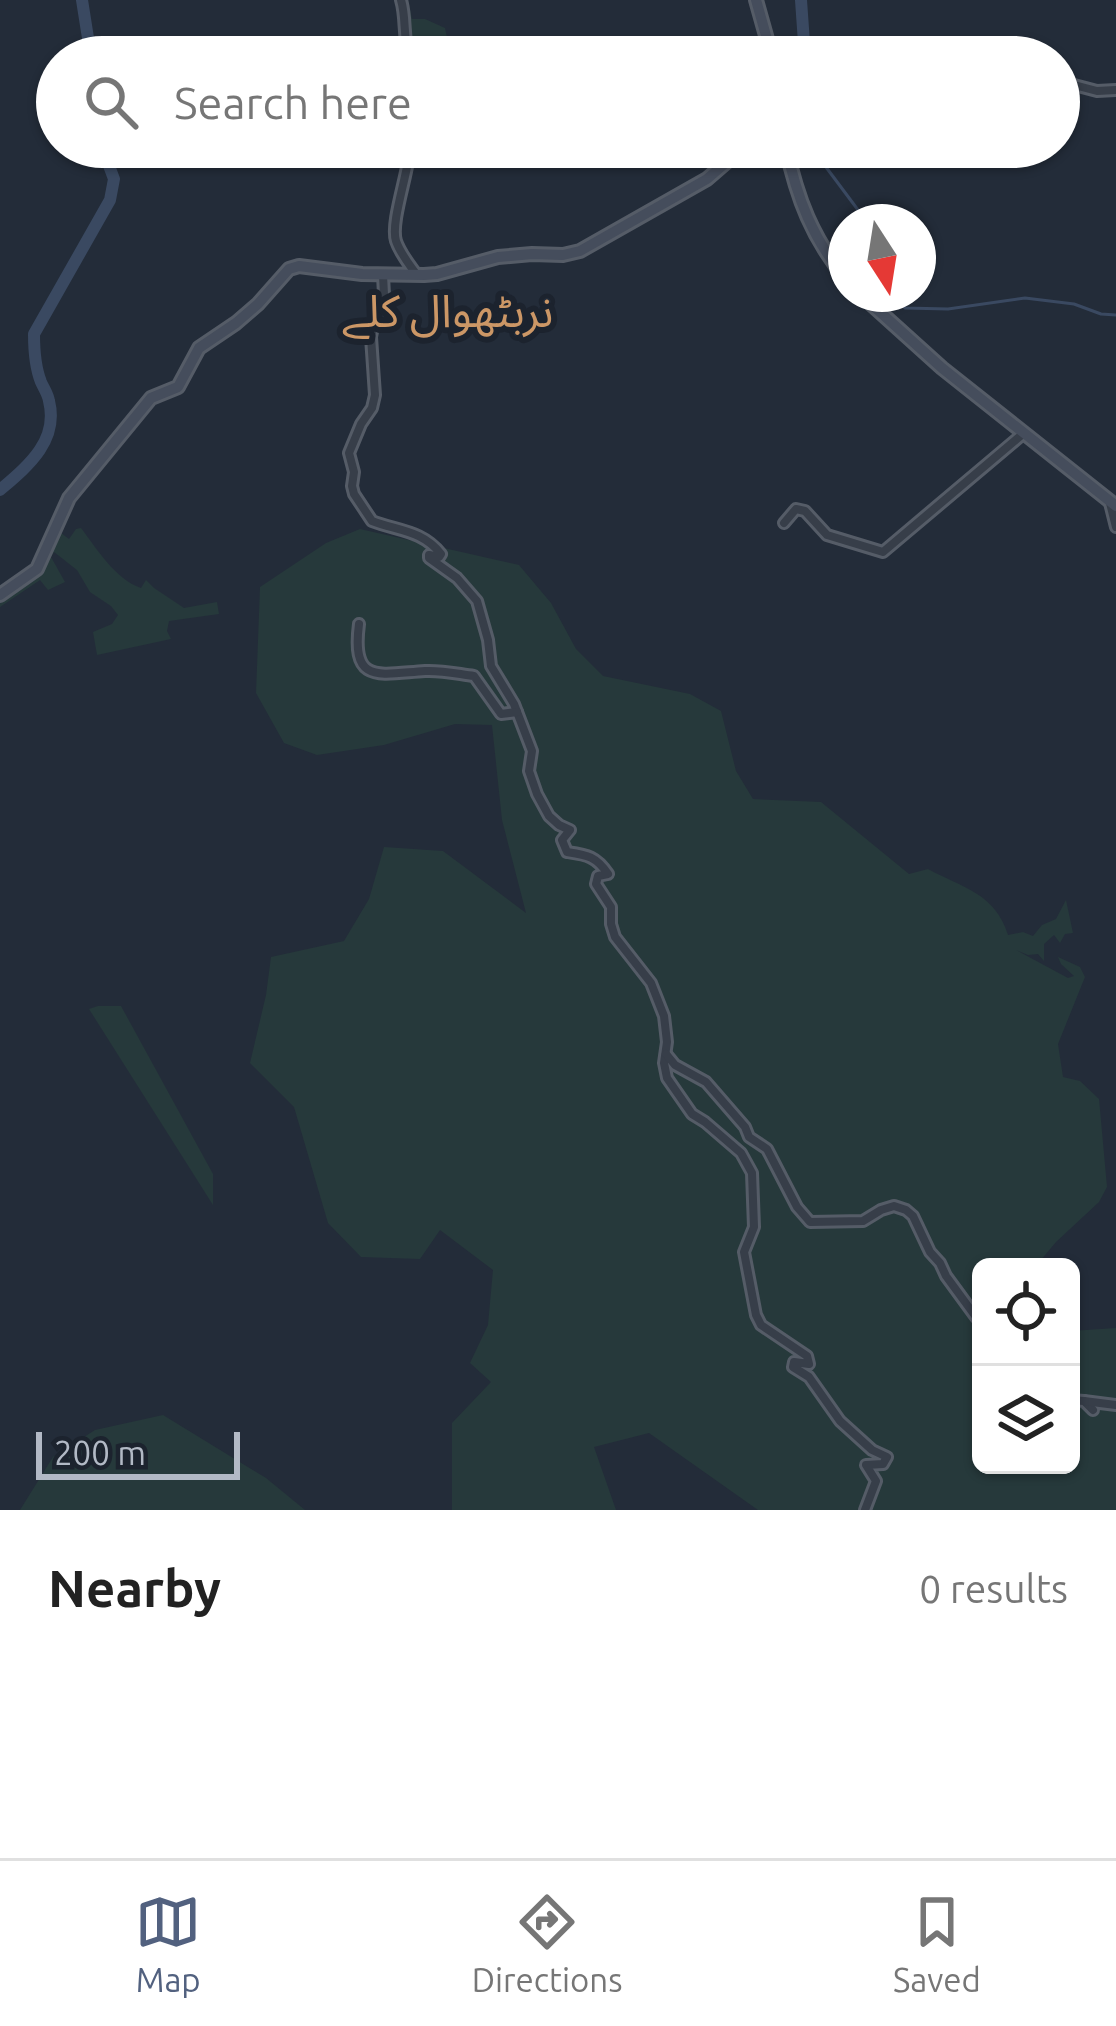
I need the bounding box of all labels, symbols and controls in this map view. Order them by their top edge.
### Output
search box [36,36,1080,168]
icon: search [78,69,144,135]
text: Search here [174,77,412,128]
north arrow [828,204,936,312]
district label: نربٹھوال کلے [343,285,553,339]
map controls [972,1258,1080,1474]
button: locate [972,1258,1080,1366]
button: layers [972,1366,1080,1474]
scale bar [36,1426,240,1479]
text: 200 m [54,1434,146,1471]
text: Nearby [48,1559,221,1617]
text: 0 results [919,1567,1068,1610]
tab: Map [135,1889,201,1998]
tab: Directions [472,1889,622,1998]
tab: Saved [893,1889,981,1998]

